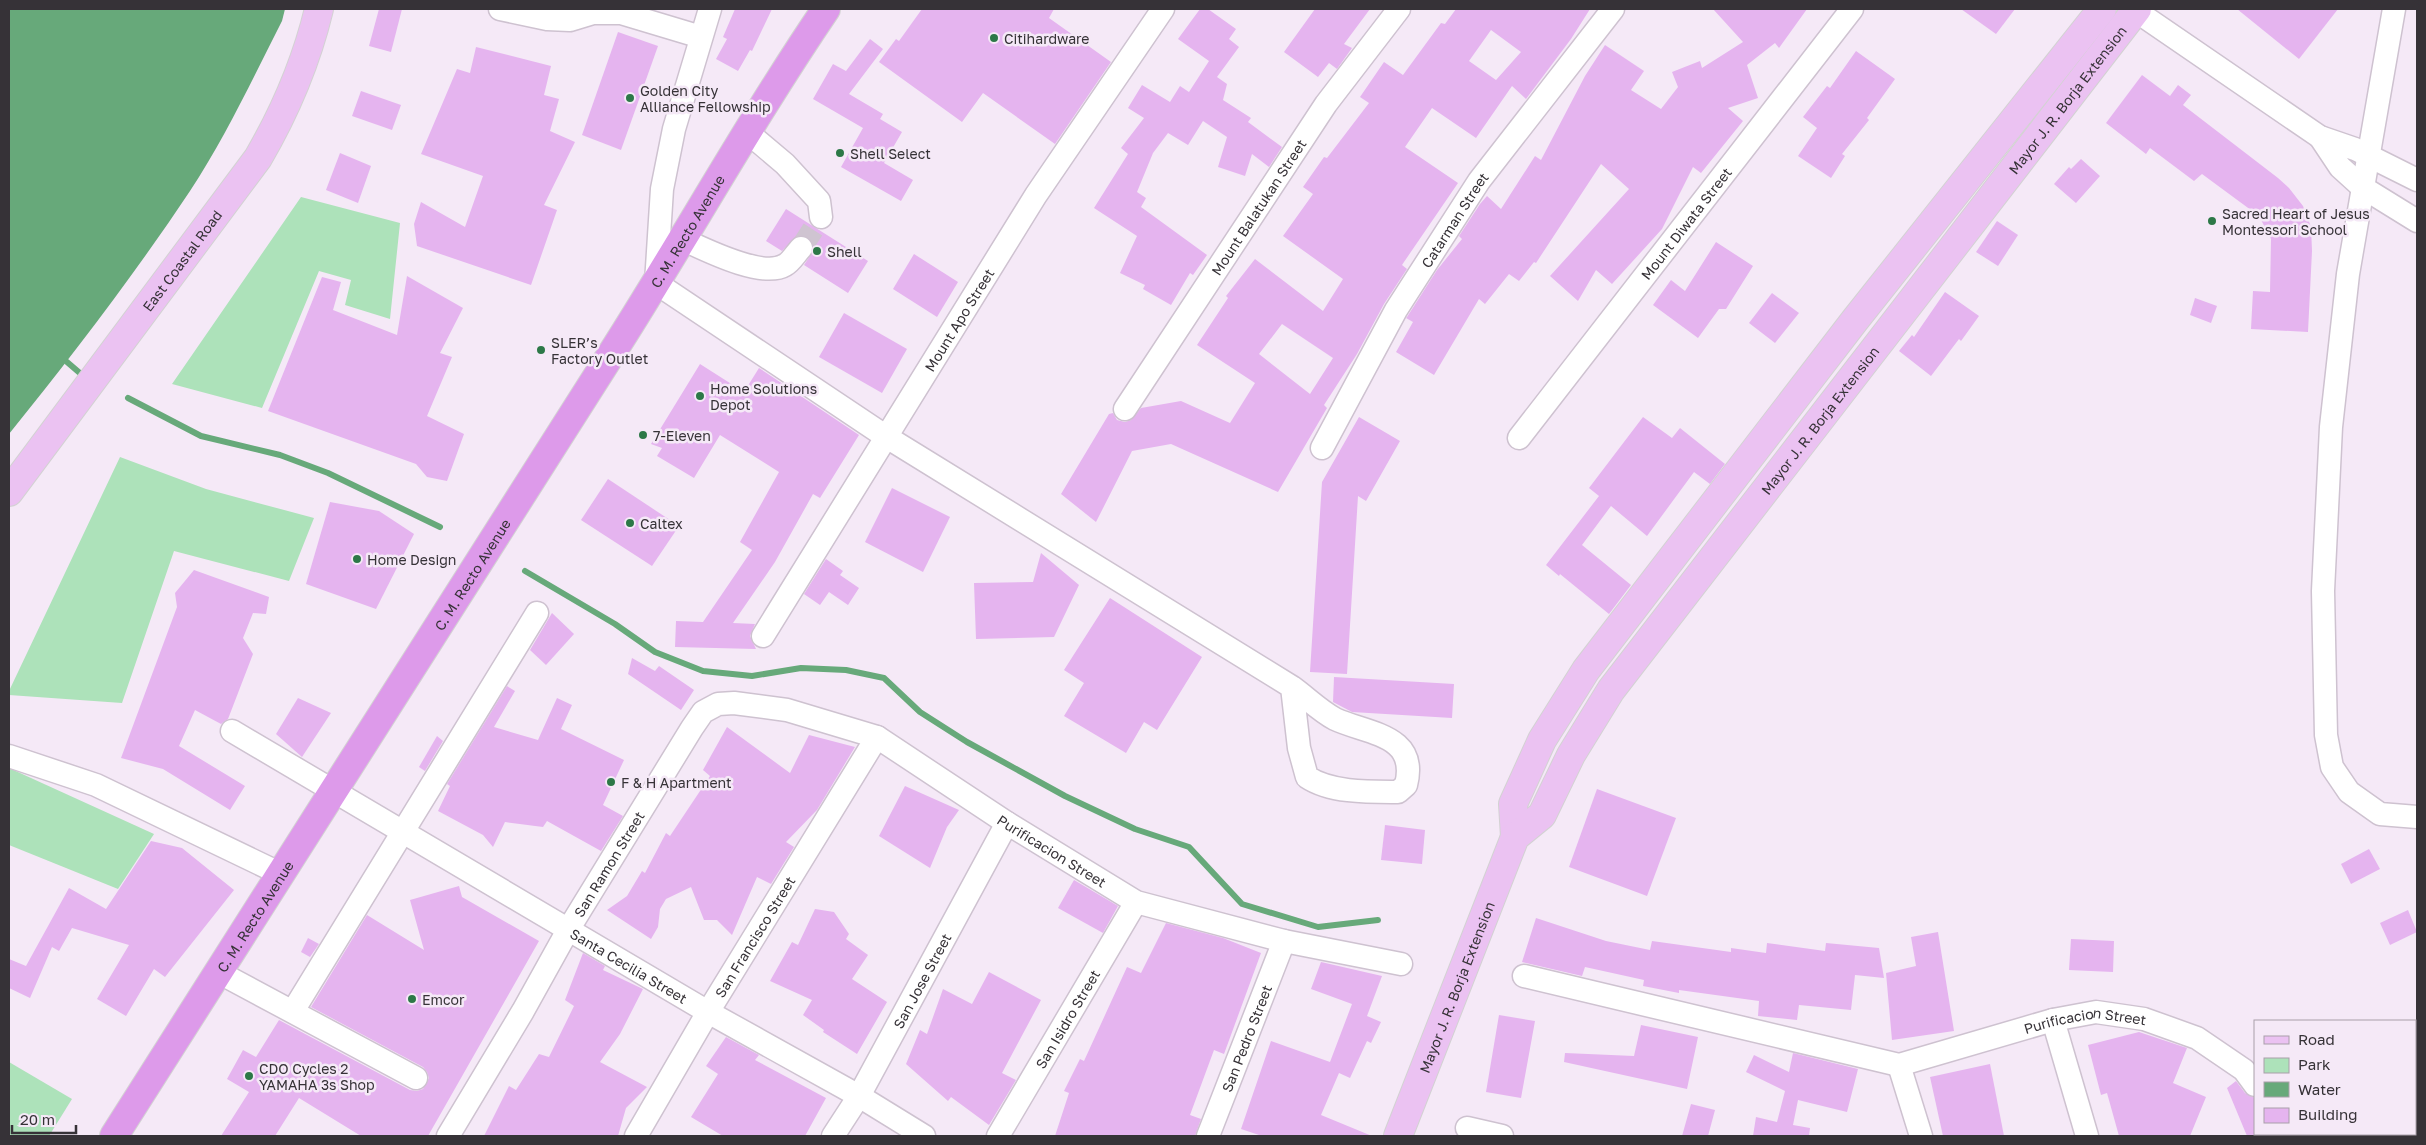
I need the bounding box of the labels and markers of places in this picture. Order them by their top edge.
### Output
place label: Citihardware [1004,30,1089,47]
marker: Citihardware [988,32,1000,44]
place label: Golden City Alliance Fellowship [640,82,771,115]
marker: Golden City Alliance Fellowship [624,92,636,104]
place label: Shell Select [850,145,931,162]
marker: Shell Select [834,147,846,159]
place label: Sacred Heart of Jesus Montessori School [2222,205,2370,238]
marker: Sacred Heart of Jesus Montessori School [2206,215,2218,227]
place label: Shell [827,243,862,260]
marker: Shell [811,245,823,257]
place label: SLER’s Factory Outlet [551,334,648,367]
marker: SLER’s Factory Outlet [535,344,547,356]
place label: Home Solutions Depot [710,380,817,413]
marker: Home Solutions Depot [694,390,706,402]
place label: 7-Eleven [653,427,711,444]
marker: 7-Eleven [637,429,649,441]
place label: Caltex [640,515,683,532]
marker: Caltex [624,517,636,529]
place label: Home Design [367,551,456,568]
marker: Home Design [351,553,363,565]
place label: F & H Apartment [621,774,732,791]
marker: F & H Apartment [605,776,617,788]
place label: Emcor [422,991,465,1008]
marker: Emcor [406,993,418,1005]
place label: CDO Cycles 2 YAMAHA 3s Shop [259,1060,375,1093]
marker: CDO Cycles 2 YAMAHA 3s Shop [243,1070,255,1082]

